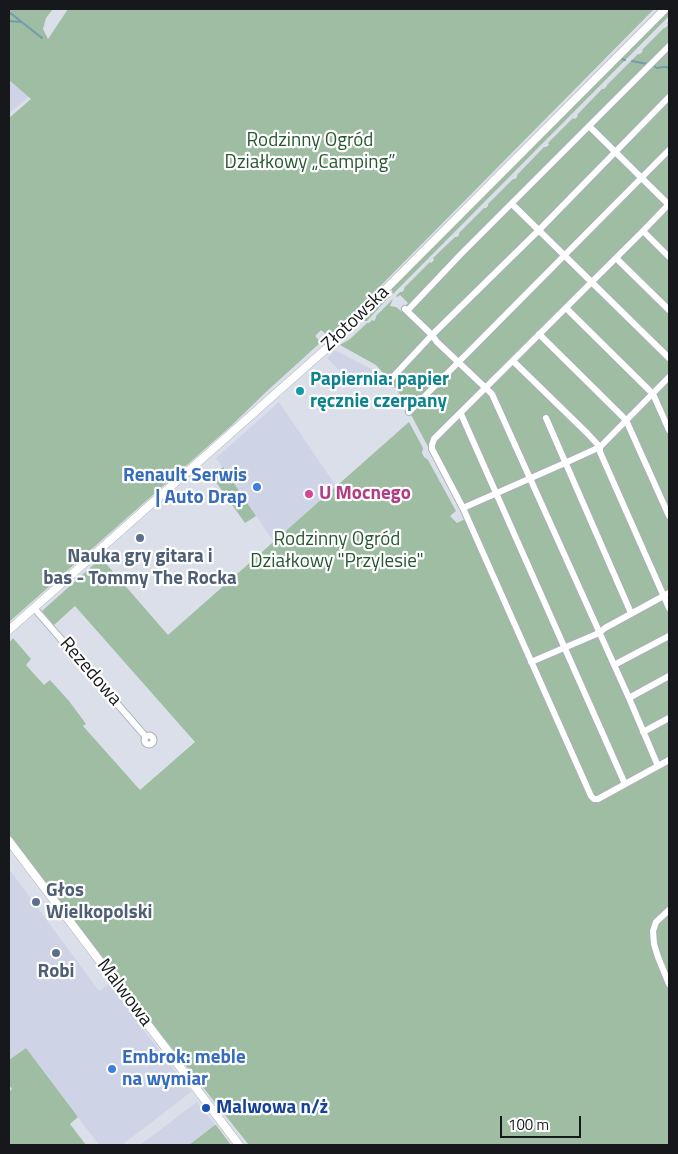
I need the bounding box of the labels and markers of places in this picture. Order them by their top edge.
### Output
place label: Papiernia: papier ręcznie czerpany [310,369,449,413]
marker: Papiernia: papier ręcznie czerpany [294,385,306,397]
place label: Renault Serwis | Auto Drap [123,465,247,509]
marker: Renault Serwis | Auto Drap [251,481,263,493]
place label: U Mocnego [319,483,411,505]
marker: U Mocnego [303,488,315,500]
marker: Nauka gry gitara i bas - Tommy The Rocka [134,532,146,544]
place label: Nauka gry gitara i bas - Tommy The Rocka [43,546,237,590]
place label: Głos Wielkopolski [46,880,152,924]
marker: Głos Wielkopolski [30,896,42,908]
marker: Robi [50,947,62,959]
place label: Robi [38,961,74,983]
place label: Embrok: meble na wymiar [122,1047,246,1091]
marker: Embrok: meble na wymiar [106,1063,118,1075]
place label: Malwowa n/ż [216,1097,328,1119]
marker: Malwowa n/ż [200,1102,212,1114]

